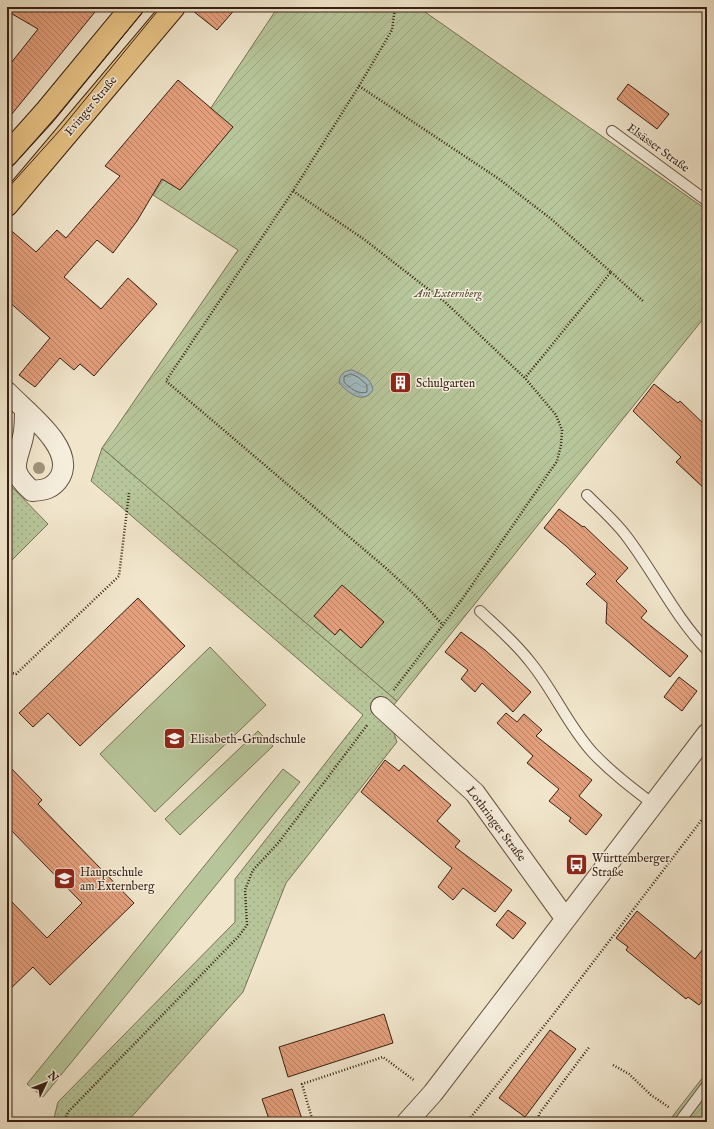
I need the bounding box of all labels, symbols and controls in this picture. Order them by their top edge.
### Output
street label: Evinger Straße [62,73,121,139]
street label: Elsässer Straße [624,120,693,176]
park label: Am Externberg [412,286,482,302]
building icon: Schulgarten [388,370,414,396]
place label: Schulgarten [416,376,476,391]
school or university icon: Elisabeth-Grundschule [162,726,188,752]
place label: Elisabeth-Grundschule [190,732,306,747]
street label: Lothringer Straße [463,783,529,865]
place label: Württemberger Straße [592,851,670,880]
bus stop icon: Württemberger Straße [564,852,590,878]
place label: Hauptschule am Externberg [80,865,155,894]
school or university icon: Hauptschule am Externberg [51,866,77,892]
north arrow [26,1063,66,1103]
text: N [44,1068,61,1085]

